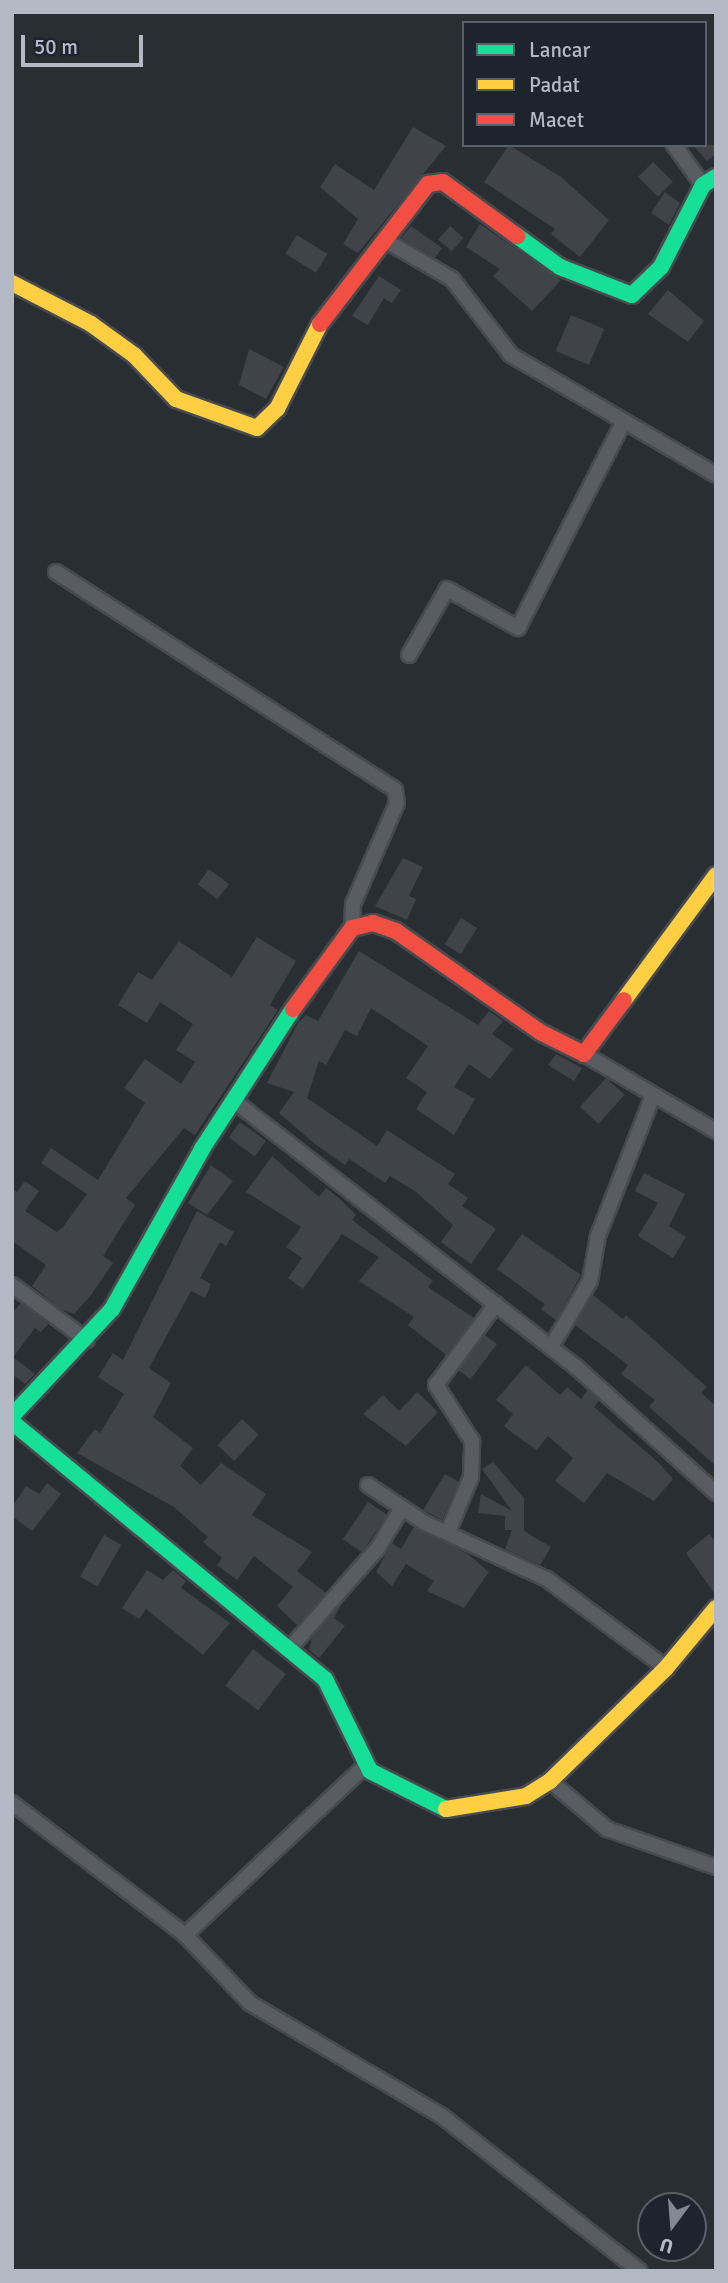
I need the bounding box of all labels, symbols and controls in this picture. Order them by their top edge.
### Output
scale bar [24,21,147,65]
legend [462,21,707,147]
text: 50 m [34,34,78,60]
text: Lancar [529,37,590,63]
text: Padat [529,72,580,98]
text: Macet [529,107,584,133]
north arrow [637,2192,707,2262]
text: U [657,2232,676,2259]

